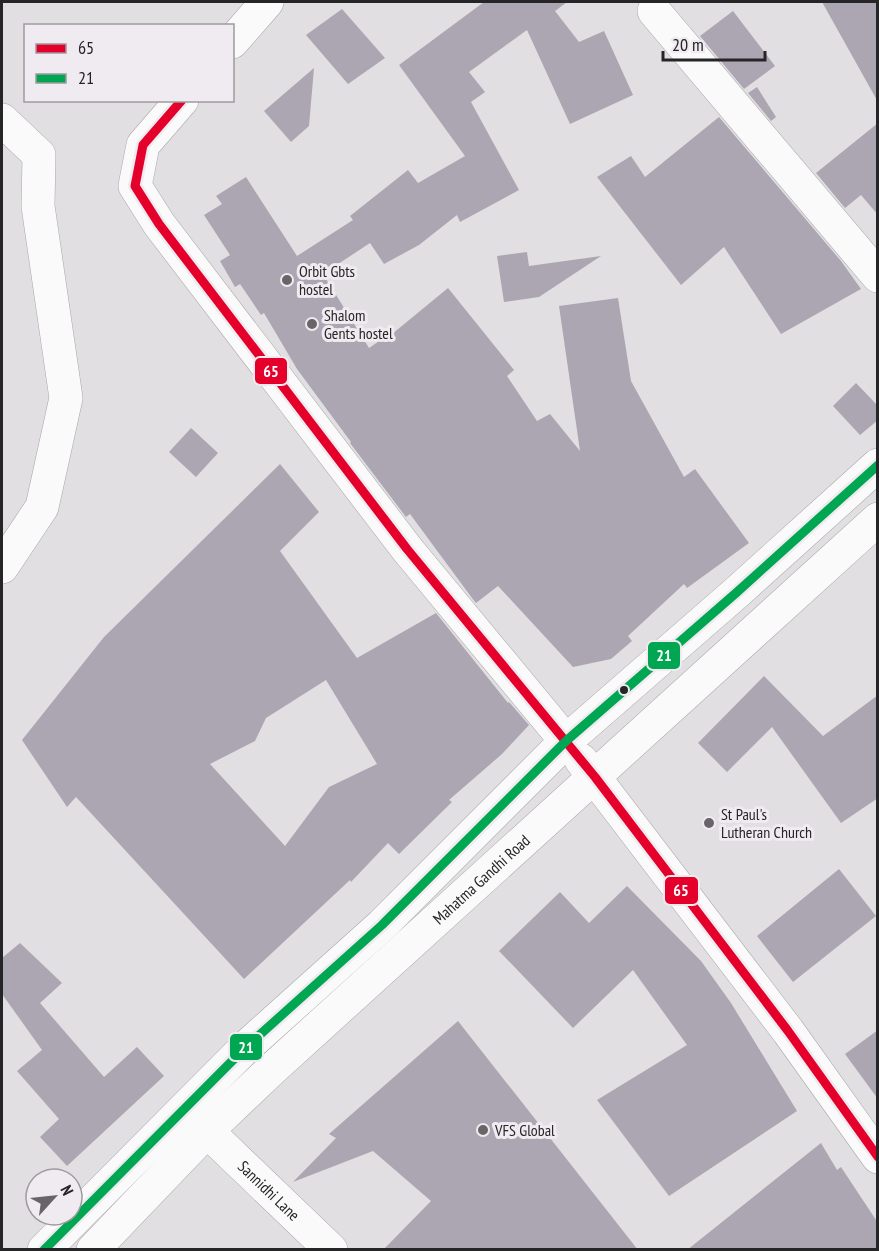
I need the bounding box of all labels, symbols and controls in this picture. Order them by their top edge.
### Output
legend [24,24,234,102]
scale bar [663,24,765,62]
text: 20 m [672,33,704,56]
text: 65 [78,36,94,59]
text: 21 [78,66,94,89]
place label: Orbit Gbts hostel [299,261,355,299]
marker: Orbit Gbts hostel [280,273,294,287]
place label: Shalom Gents hostel [324,305,393,343]
marker: Shalom Gents hostel [305,317,319,331]
line badge: 65 [254,357,288,385]
text: 65 [263,361,279,381]
line badge: 21 [647,641,681,670]
text: 21 [656,645,672,665]
unlabelled marker [618,684,630,696]
place label: St Paul's Lutheran Church [721,804,812,842]
marker: St Paul's Lutheran Church [702,816,716,830]
street label: Mahatma Gandhi Road [428,830,534,928]
line badge: 65 [664,876,699,905]
text: 65 [673,880,689,900]
line badge: 21 [229,1033,263,1061]
text: 21 [238,1037,254,1057]
place label: VFS Global [494,1120,555,1140]
marker: VFS Global [476,1123,490,1137]
street label: Sannidhi Lane [234,1156,304,1225]
north arrow [24,1167,84,1227]
text: N [56,1182,78,1199]

